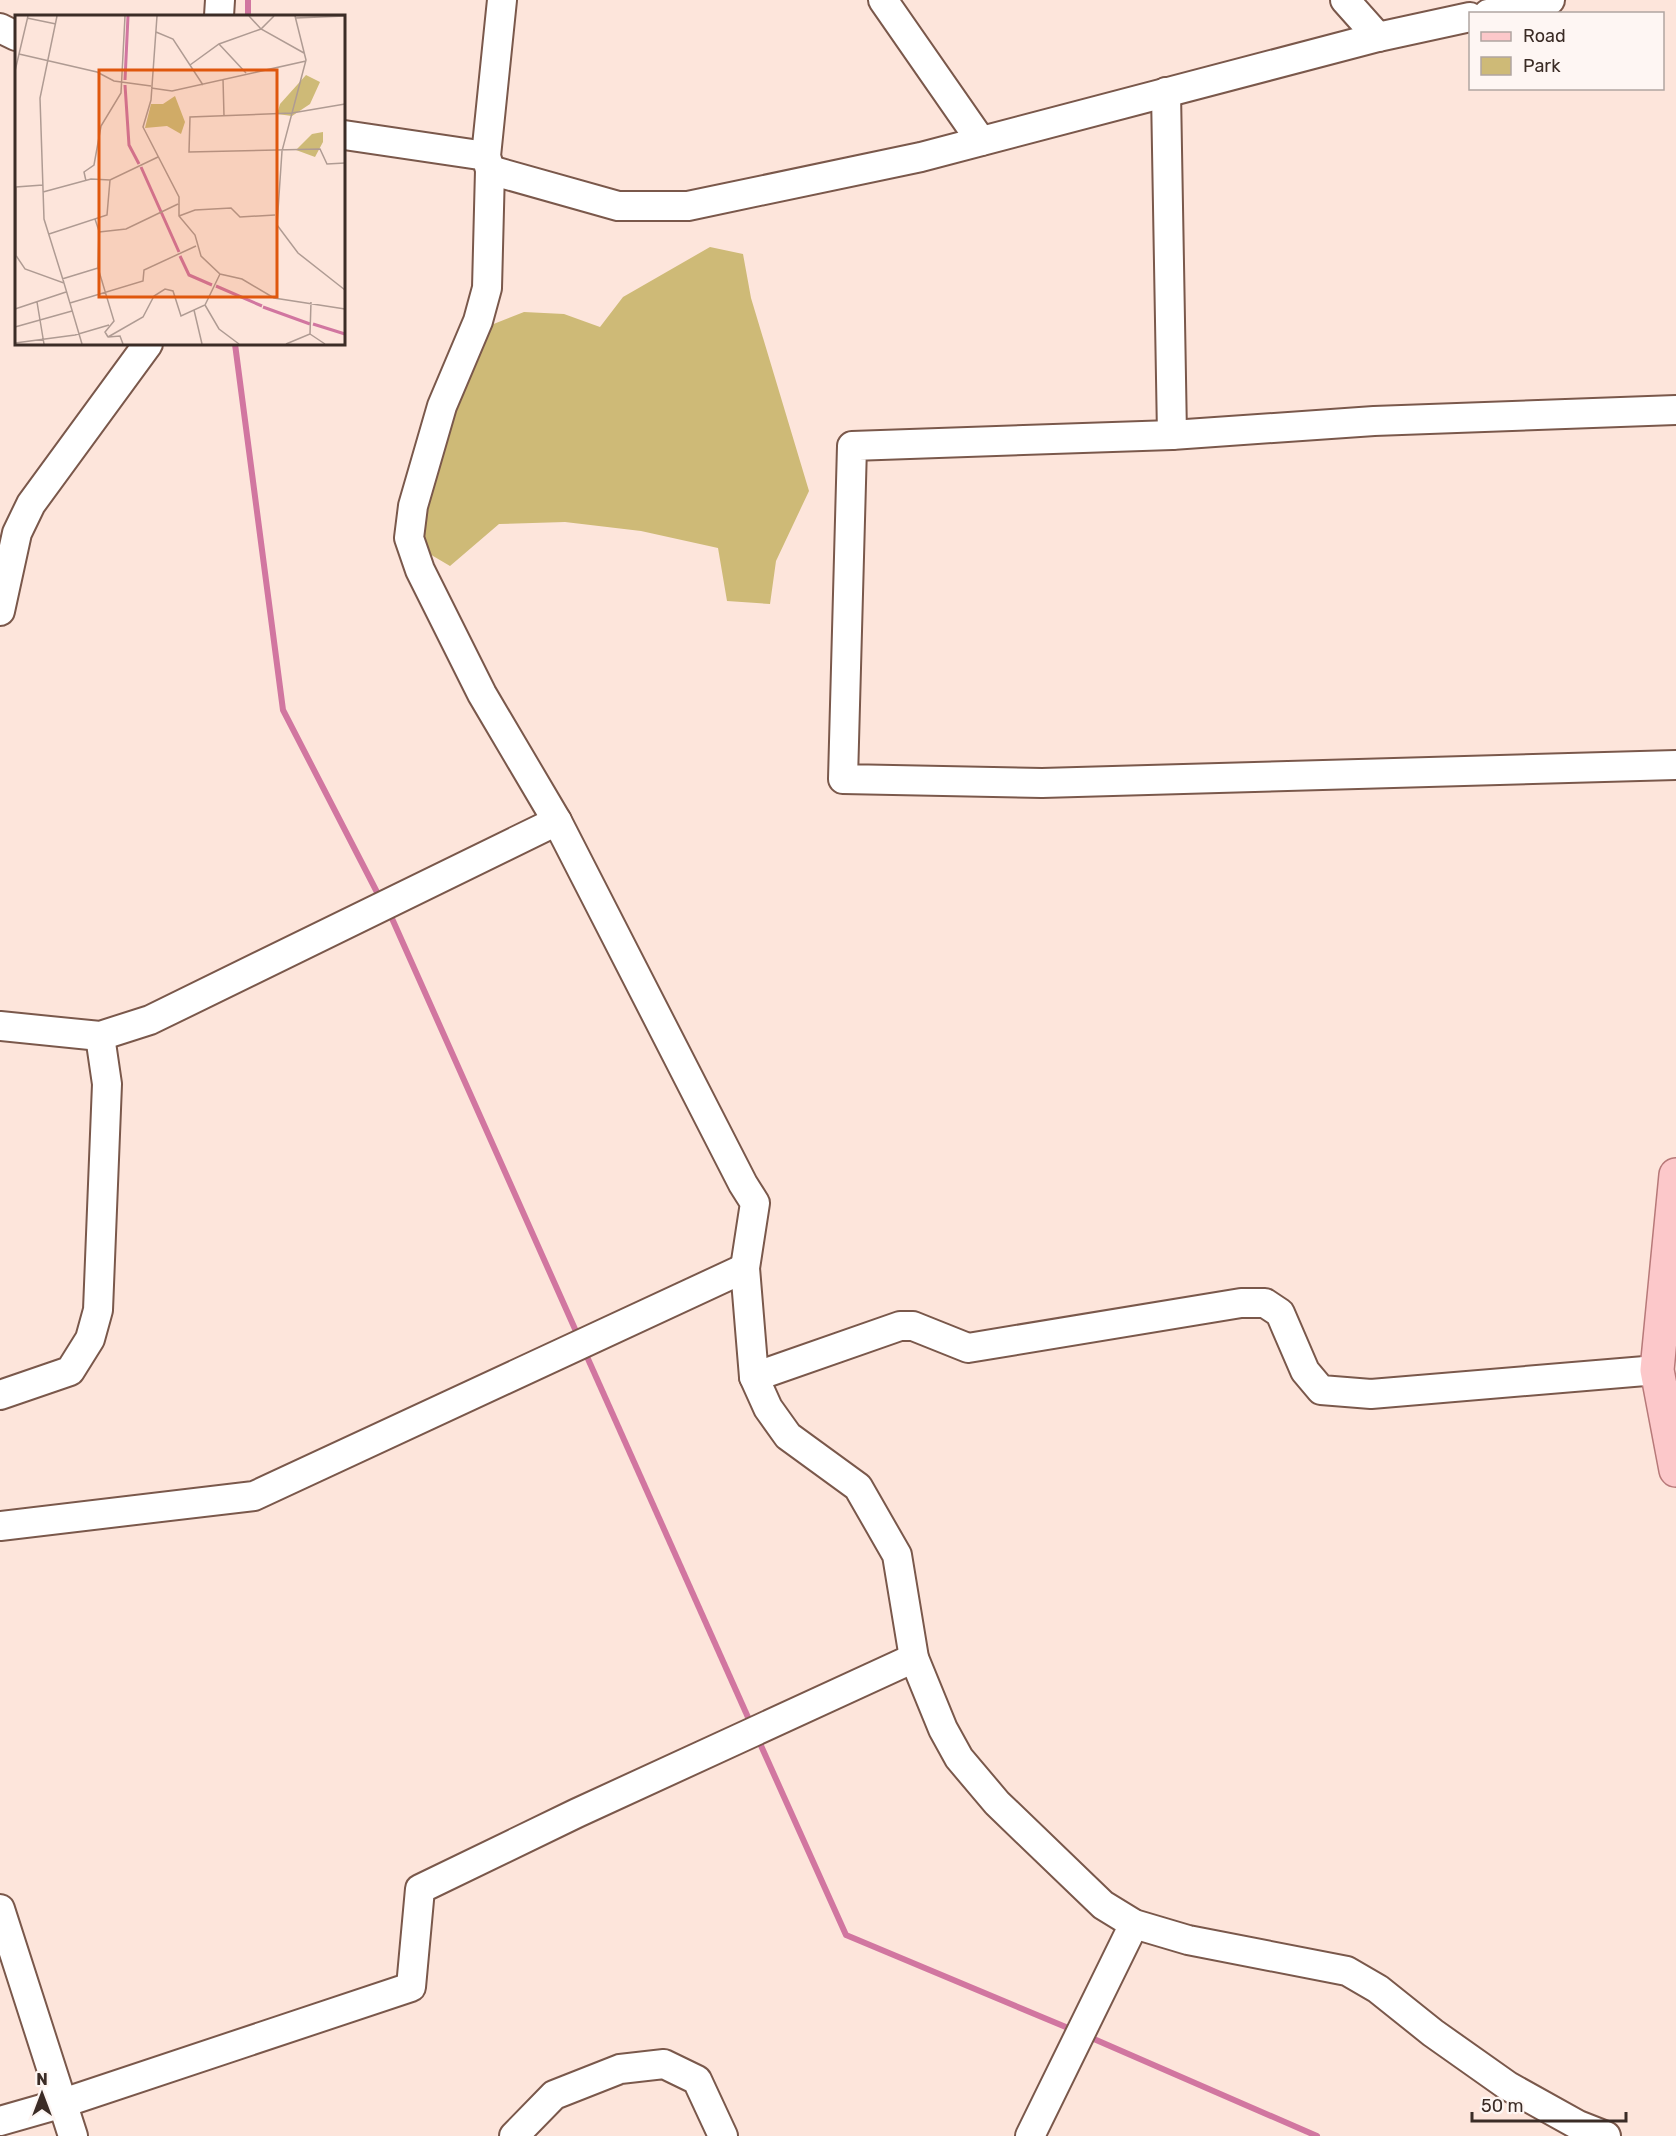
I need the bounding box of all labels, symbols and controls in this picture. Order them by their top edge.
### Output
legend [1469,12,1664,90]
inset map [15,15,345,345]
text: Road [1523,25,1566,47]
text: Park [1523,55,1561,77]
north arrow [12,2064,72,2124]
text: N [36,2070,48,2089]
scale bar [1472,2085,1626,2123]
text: 50 m [1481,2095,1524,2117]

